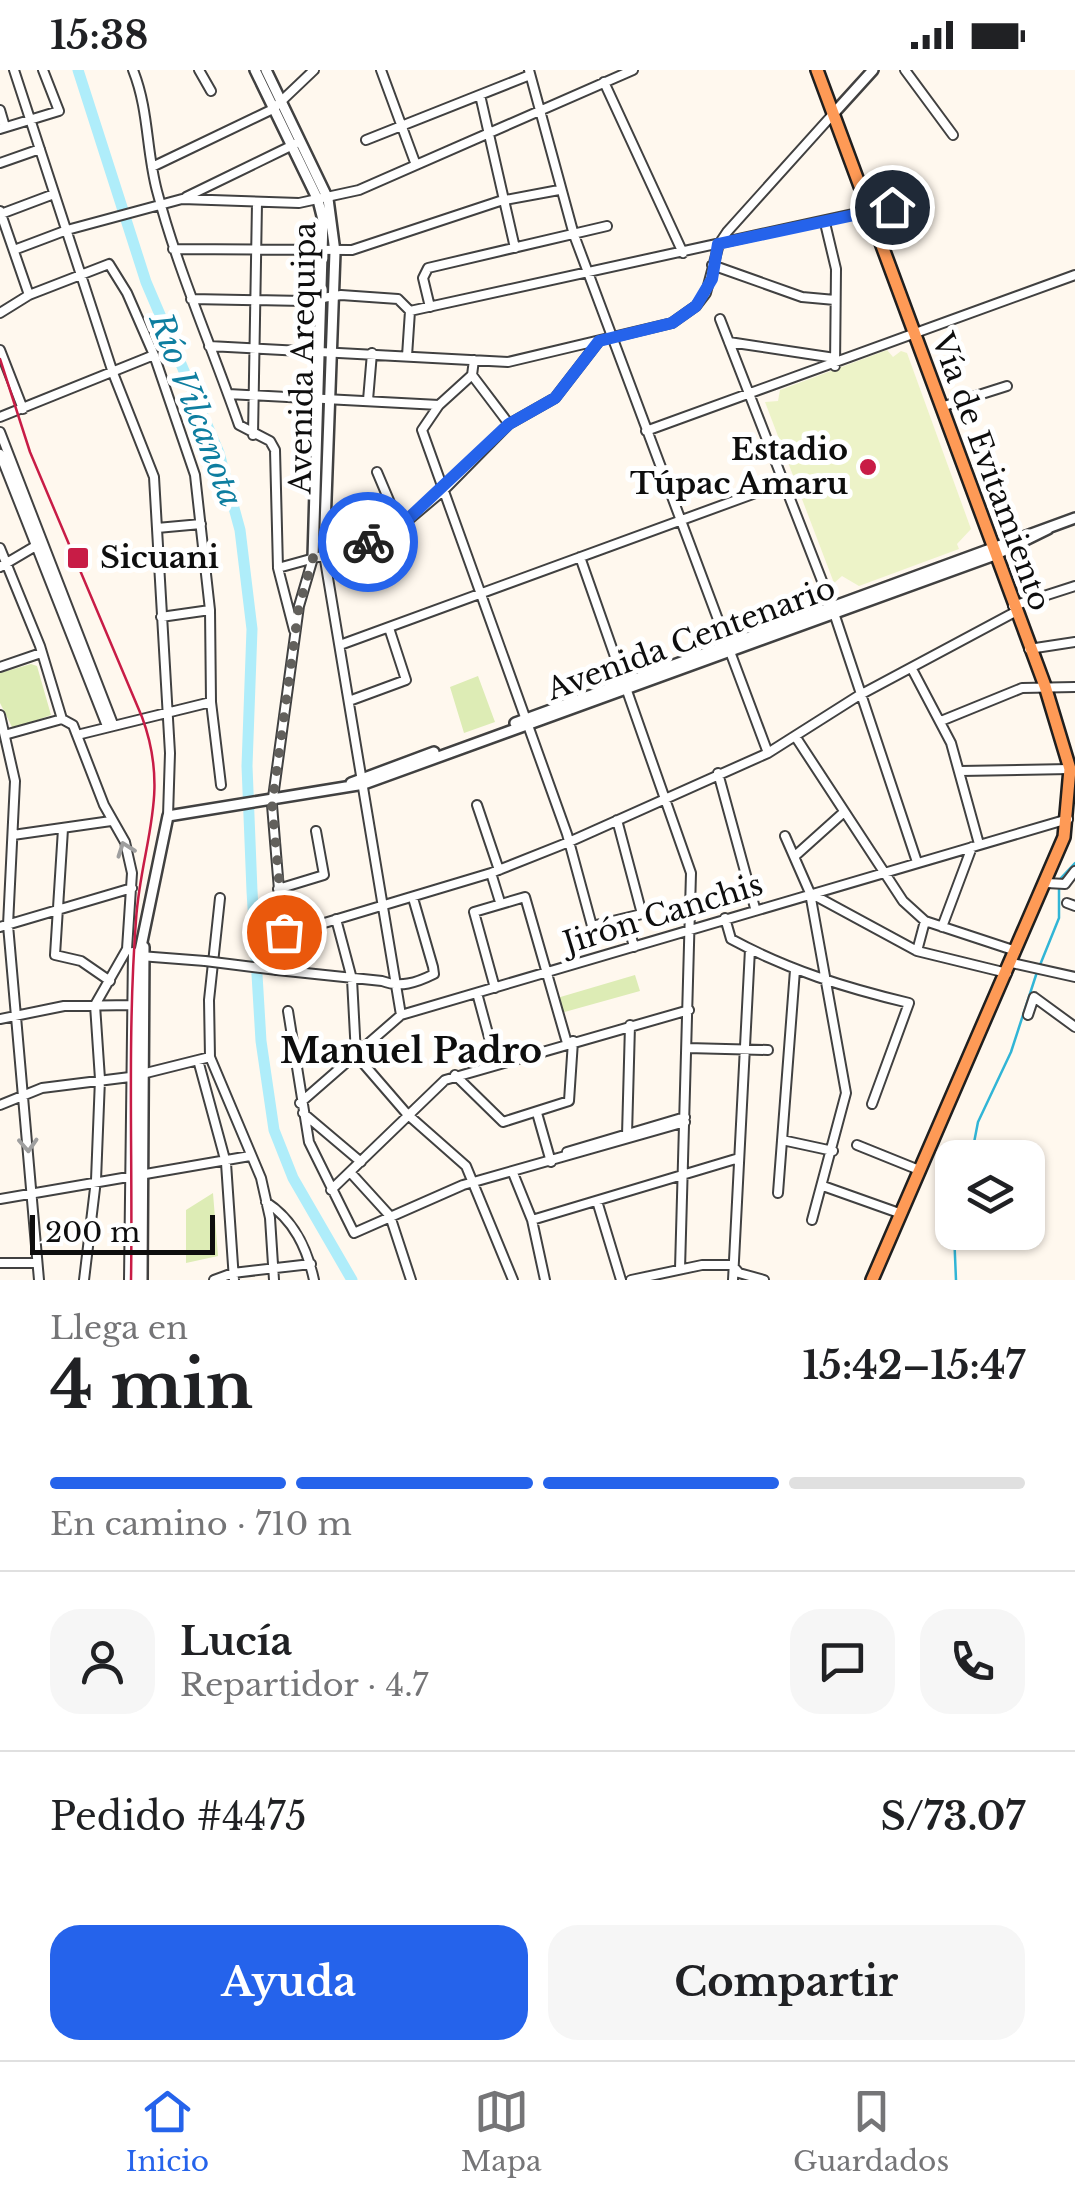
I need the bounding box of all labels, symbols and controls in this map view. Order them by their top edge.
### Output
text: 15:38 [50,12,148,59]
pin [850,165,935,250]
icon: home [865,180,920,235]
street label: Avenida Arequipa [282,221,323,495]
water label: Río Vilcanota [140,307,251,513]
street label: Vía de Evitamiento [924,327,1059,616]
place label: Estadio Túpac Amaru [630,431,848,502]
marker: Estadio Túpac Amaru [857,456,879,478]
courier [318,492,418,592]
icon: bike [341,515,396,570]
place label: Sicuani [100,539,219,576]
marker: Sicuani [65,545,91,571]
street label: Avenida Centenario [541,569,840,708]
one-way arrow [117,841,137,859]
street label: Jirón Canchis [555,866,767,963]
pin [242,890,327,975]
icon: bag [257,905,312,960]
district label: Manuel Padro [280,1029,542,1072]
one-way arrow [17,1137,38,1153]
map controls [935,1140,1045,1250]
button: layers [935,1140,1045,1250]
scale bar [30,1210,215,1254]
text: 200 m [45,1215,140,1250]
text: Llega en [50,1308,188,1348]
text: 15:42–15:47 [803,1342,1025,1389]
text: 4 min [50,1345,253,1426]
text: En camino · 710 m [50,1504,352,1544]
button: person [50,1609,155,1714]
button: chat [790,1609,895,1714]
button: phone [920,1609,1025,1714]
text: Lucía [180,1618,292,1665]
text: Repartidor · 4.7 [180,1665,428,1705]
text: Pedido #4475 [50,1793,307,1840]
text: S/73.07 [880,1793,1025,1840]
button: Ayuda [50,1925,528,2040]
button: Compartir [548,1925,1025,2040]
tab: Inicio [126,2084,209,2179]
tab: Mapa [461,2084,541,2179]
tab: Guardados [793,2084,949,2179]

